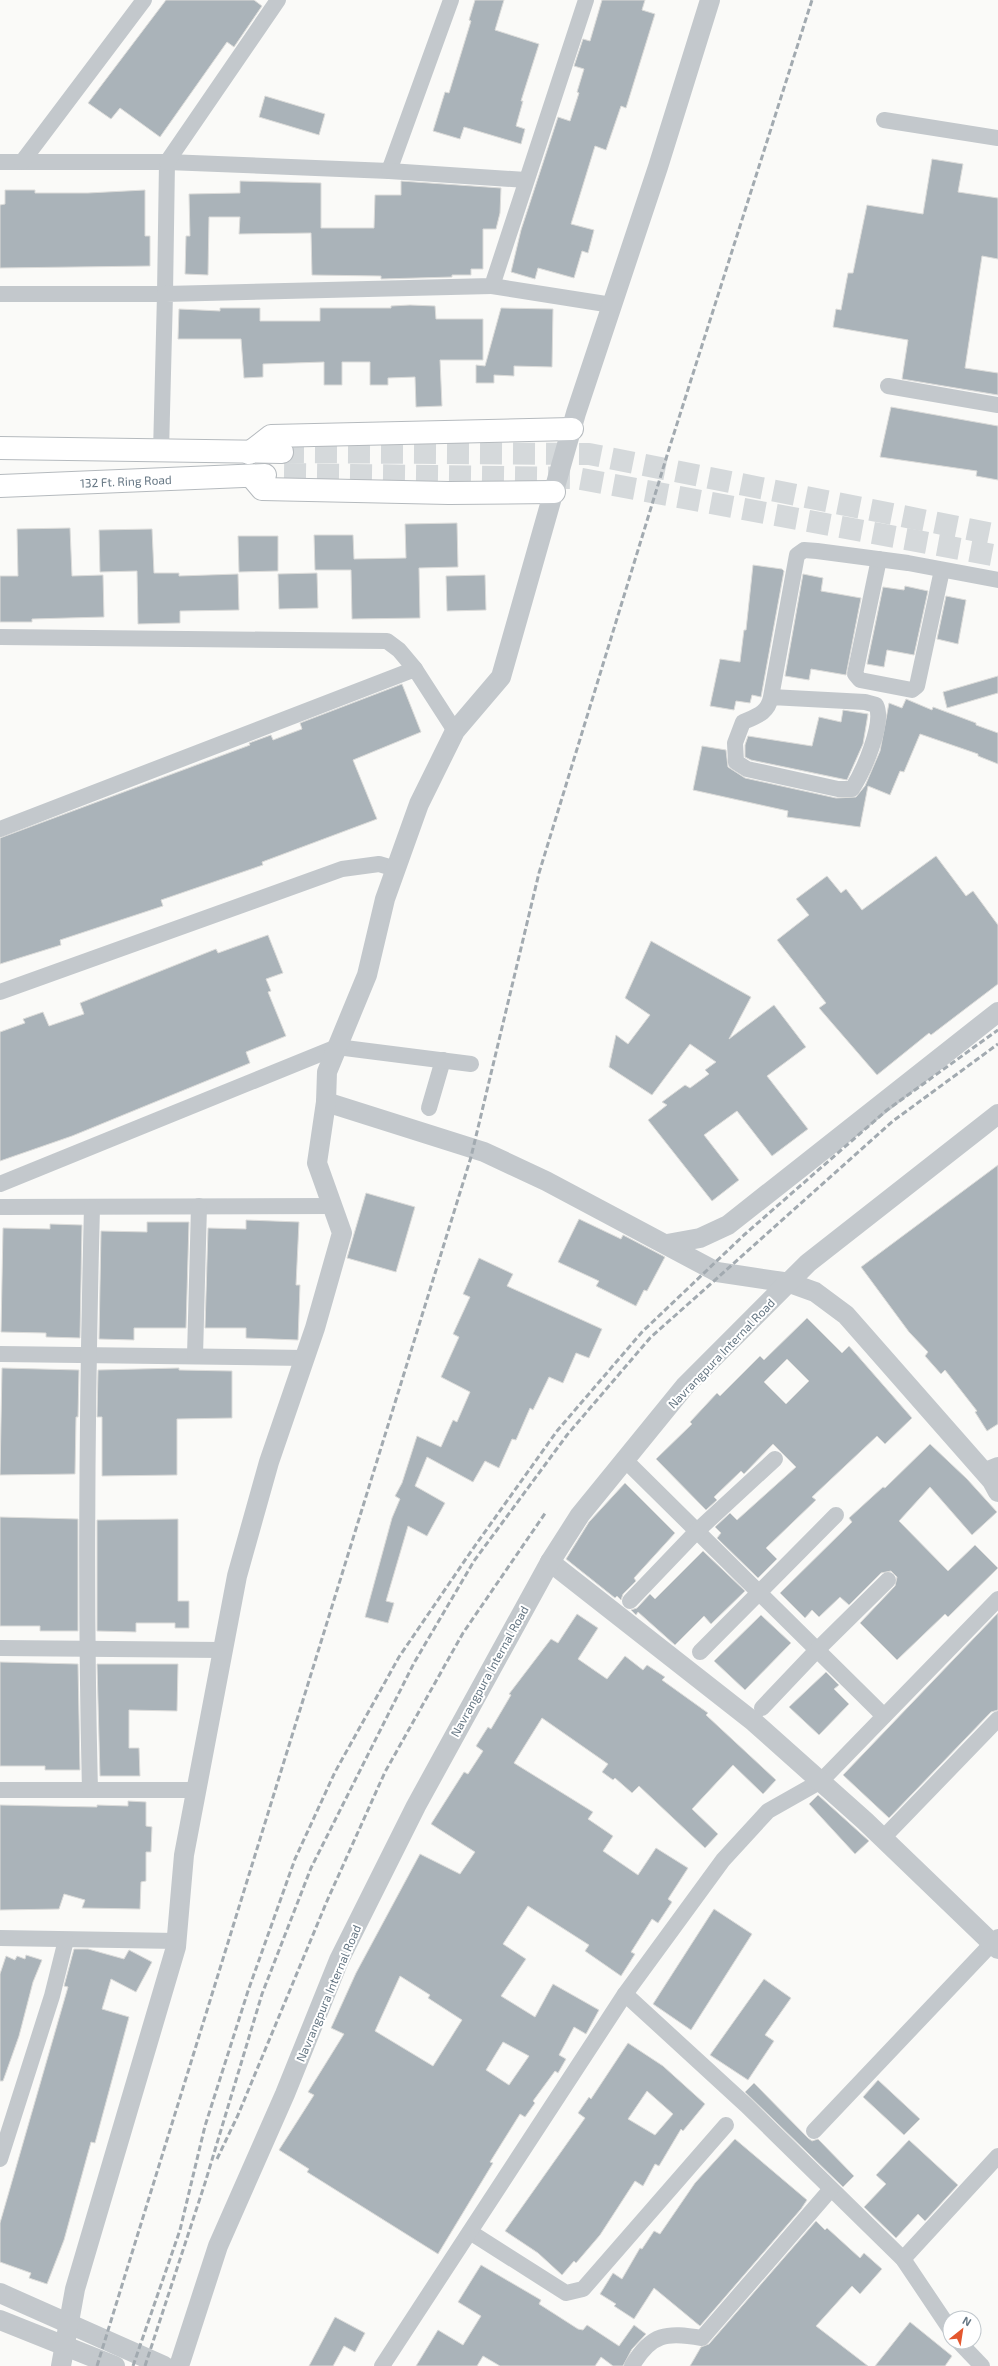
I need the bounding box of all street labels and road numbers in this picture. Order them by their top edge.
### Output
street label: 132 Ft. Ring Road [80,472,172,490]
street label: Navrangpura Internal Road [665,1295,777,1411]
street label: Navrangpura Internal Road [447,1603,531,1739]
street label: Navrangpura Internal Road [293,1922,363,2064]

